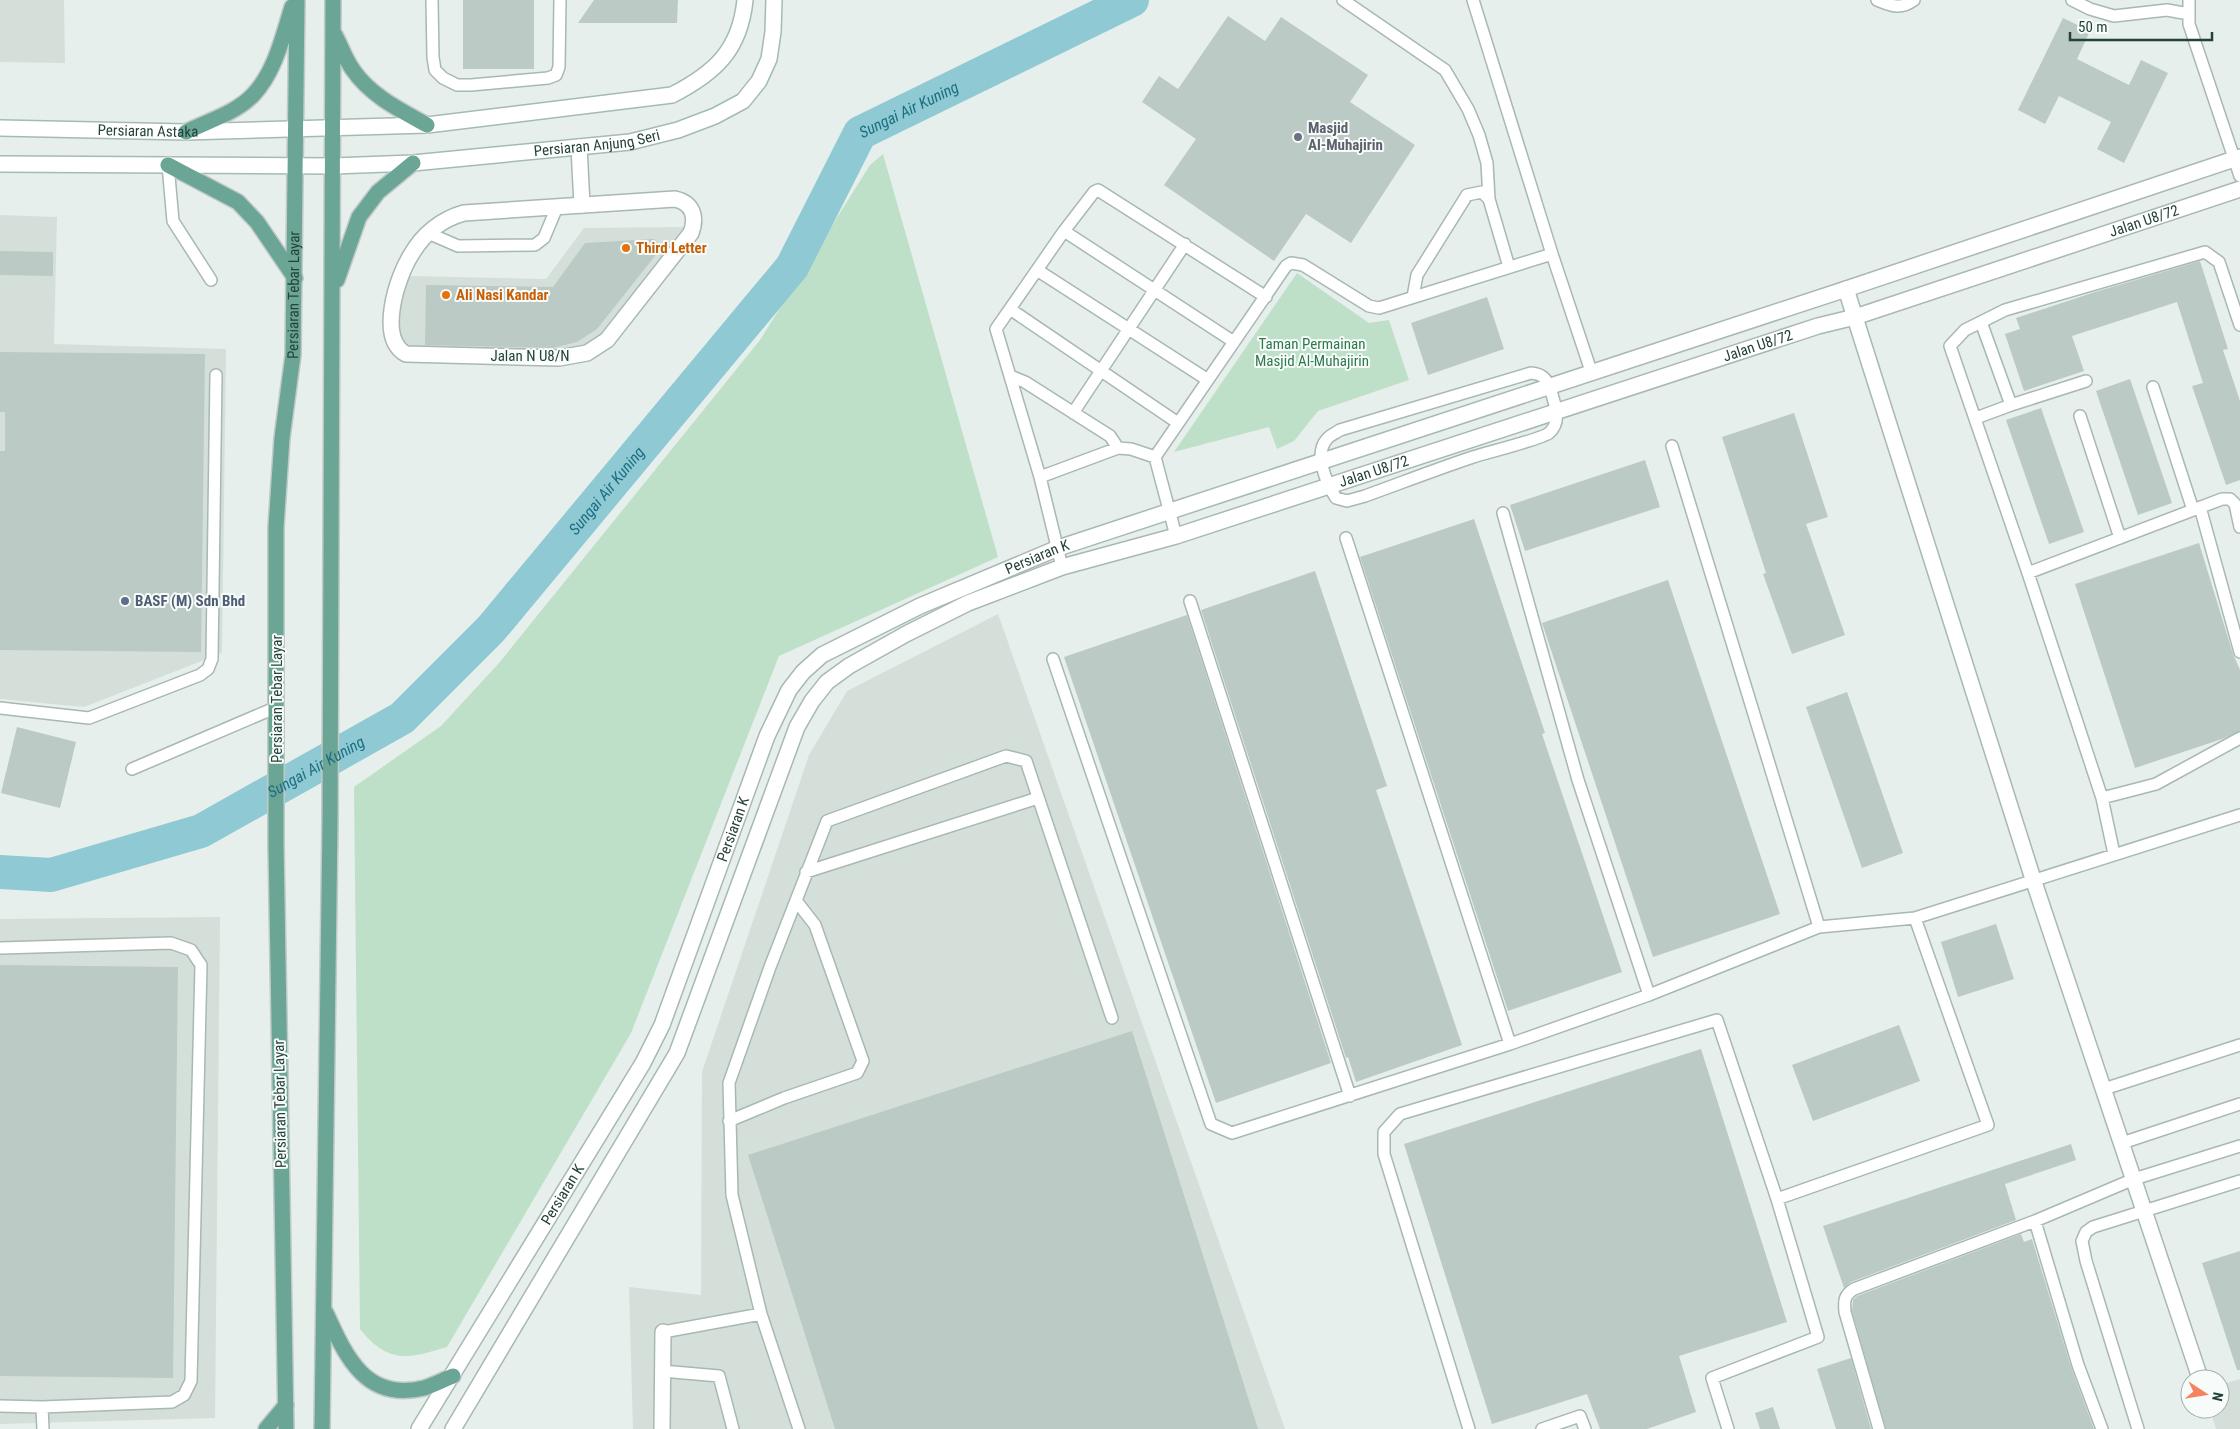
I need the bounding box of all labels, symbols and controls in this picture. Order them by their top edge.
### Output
scale bar [2070,10,2212,42]
text: 50 m [2078,18,2108,36]
water label: Sungai Air Kuning [856,77,962,142]
place label: Masjid Al-Muhajirin [1308,119,1383,154]
street label: Persiaran Astaka [97,121,199,141]
street label: Persiaran Anjung Seri [533,126,662,160]
marker: Masjid Al-Muhajirin [1292,131,1304,143]
street label: Jalan U8/72 [2107,201,2181,241]
street label: Persiaran Tebar Layar [284,230,303,359]
place label: Third Letter [636,239,707,257]
marker: Third Letter [620,242,632,254]
place label: Ali Nasi Kandar [456,286,549,304]
marker: Ali Nasi Kandar [440,289,452,301]
street label: Jalan U8/72 [1721,326,1795,365]
park label: Taman Permainan Masjid Al-Muhajirin [1255,335,1369,370]
street label: Jalan N U8/N [490,347,570,365]
water label: Sungai Air Kuning [565,443,649,539]
street label: Jalan U8/72 [1337,452,1411,491]
street label: Persiaran K [1002,536,1072,578]
place label: BASF (M) Sdn Bhd [135,592,245,610]
marker: BASF (M) Sdn Bhd [119,595,131,607]
street label: Persiaran Tebar Layar [268,635,286,763]
water label: Sungai Air Kuning [264,732,368,802]
street label: Persiaran K [713,793,753,864]
street label: Persiaran Tebar Layar [270,1039,290,1168]
street label: Persiaran K [537,1160,588,1228]
north arrow [2180,1369,2230,1419]
text: N [2209,1391,2226,1403]

